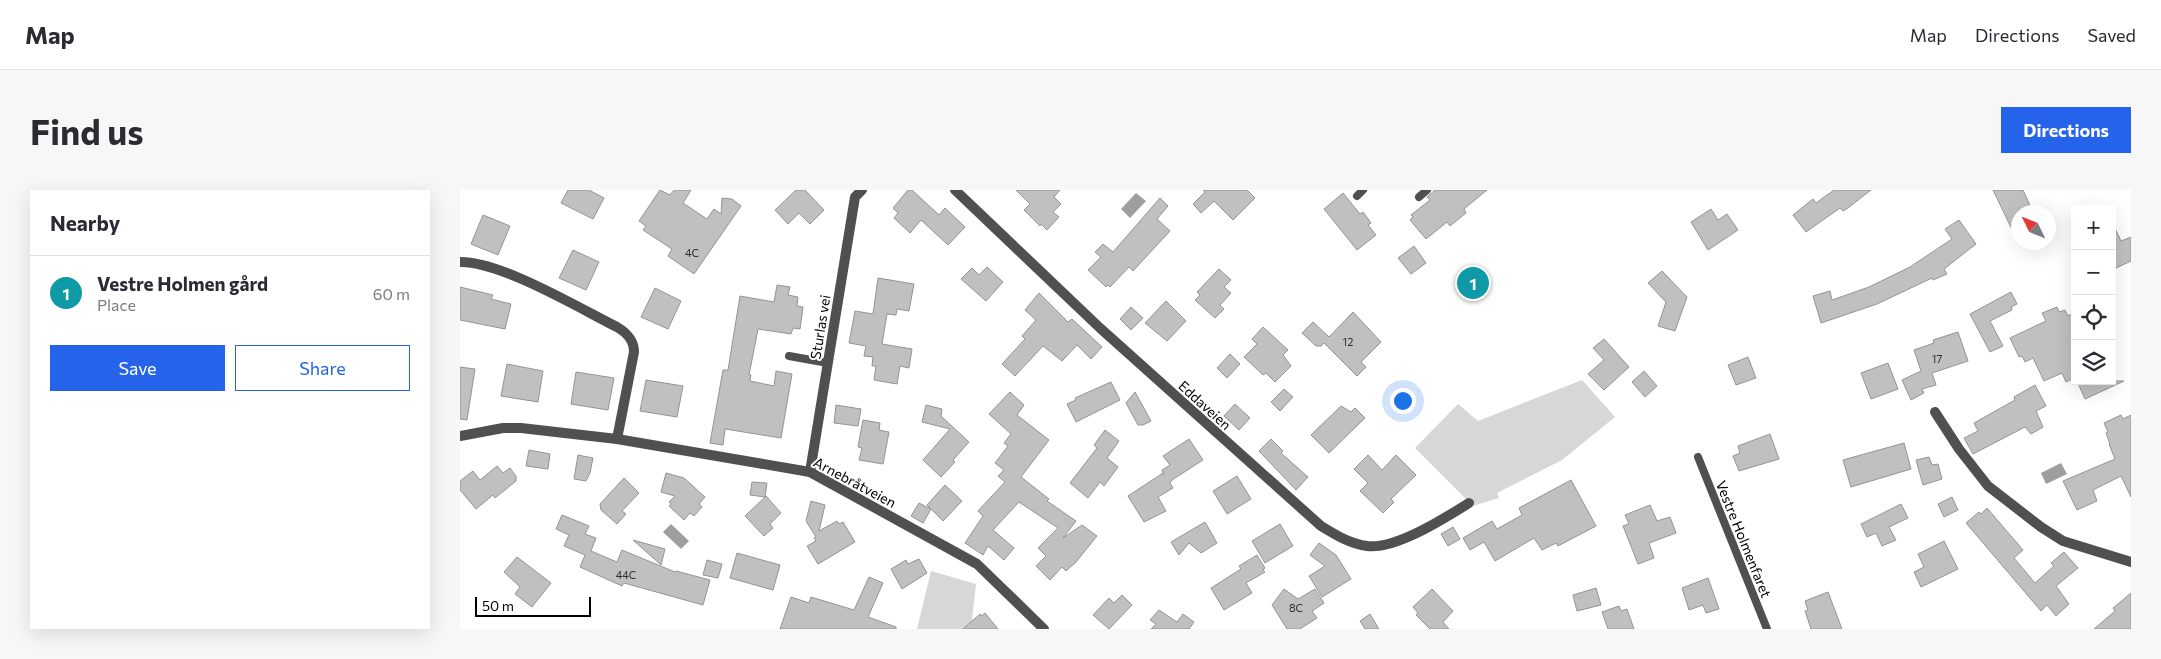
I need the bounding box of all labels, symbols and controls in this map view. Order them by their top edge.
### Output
text: Map [25,20,75,49]
text: Map [1910,24,1947,46]
text: Directions [1975,24,2059,46]
text: Saved [2087,24,2136,46]
button: Directions [2001,107,2131,153]
text: Find us [30,109,144,152]
north arrow [2011,205,2056,250]
map controls [2071,205,2116,385]
button: + [2071,205,2116,250]
text: Nearby [50,210,120,235]
house number: 4C [685,246,699,259]
button: − [2071,250,2116,295]
pin: 1 [1457,264,1489,302]
text: Vestre Holmen gård [97,272,268,295]
text: 1 [62,284,70,303]
text: 60 m [373,284,410,303]
street label: Sturlas vei [807,294,833,360]
text: Place [97,295,136,314]
button: locate [2071,295,2116,340]
house number: 12 [1343,335,1353,348]
button: layers [2071,340,2116,385]
button: Save [50,345,225,391]
button: Share [235,345,410,391]
house number: 17 [1932,352,1942,365]
street label: Eddaveien [1175,377,1235,433]
your location [1390,388,1416,414]
street label: Arnebråtveien [811,453,899,511]
street label: Vestre Holmenfaret [1713,478,1775,600]
house number: 44C [616,568,636,581]
scale bar [475,594,591,617]
text: 50 m [482,597,514,614]
house number: 8C [1289,601,1303,614]

